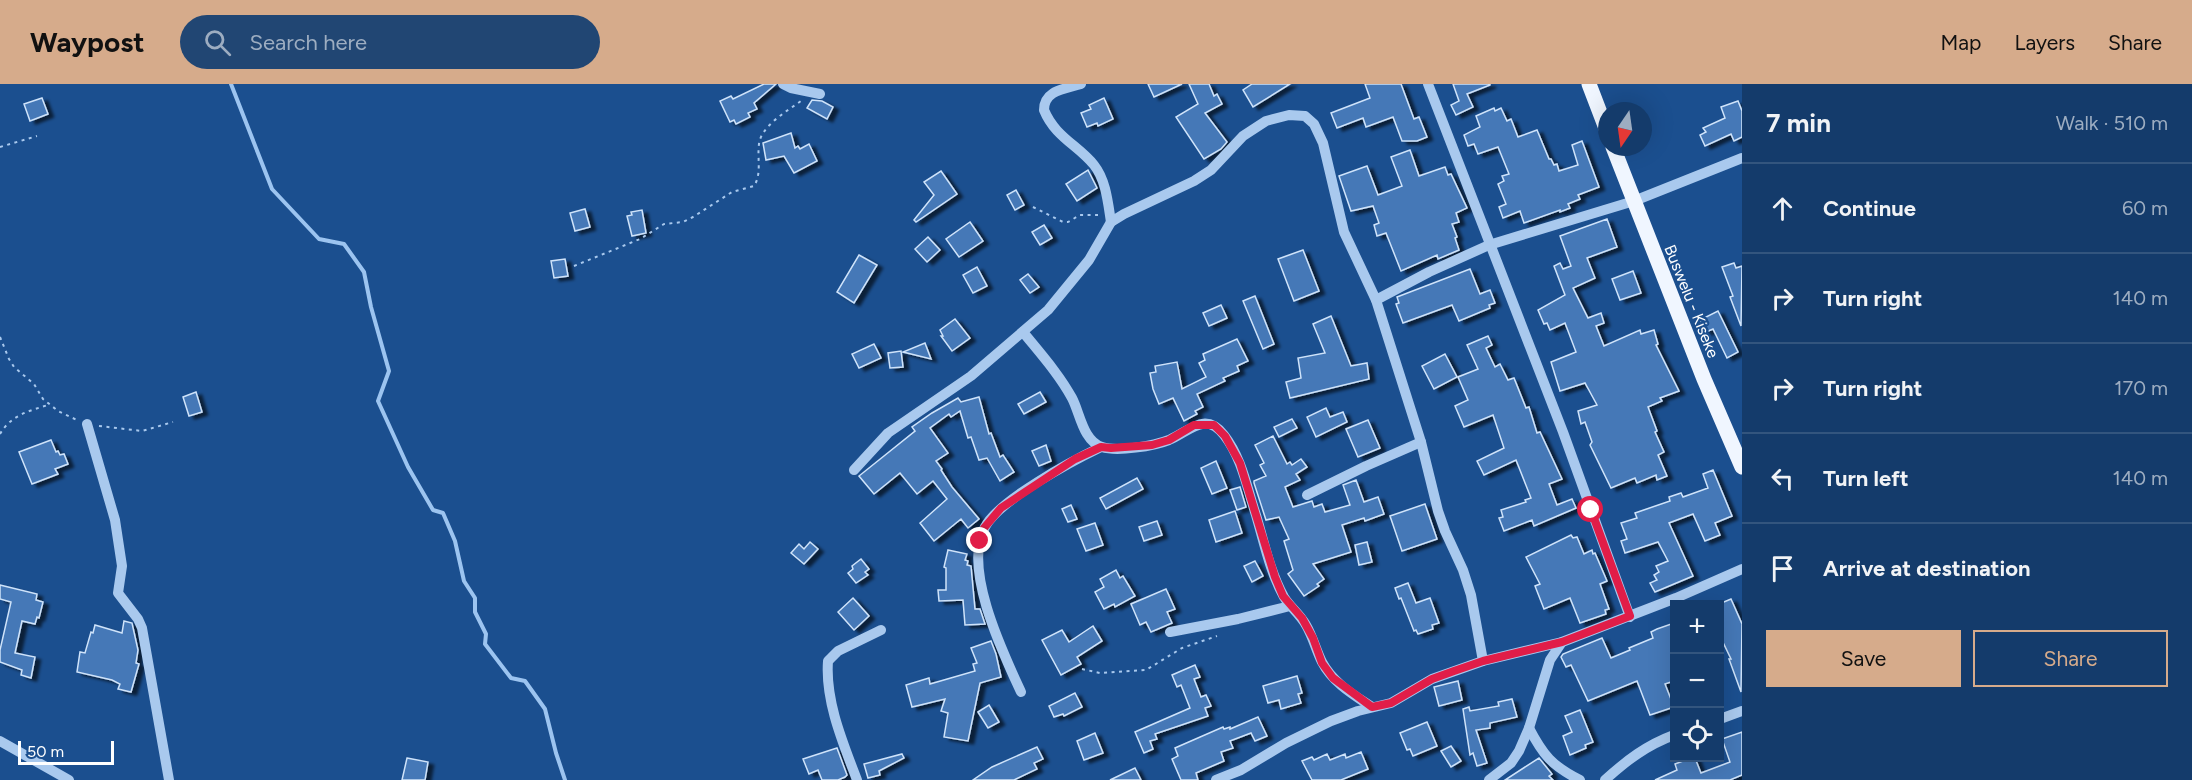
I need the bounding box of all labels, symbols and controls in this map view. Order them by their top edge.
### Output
search box [180,15,600,69]
text: Waypost [30,25,144,59]
icon: search [201,26,234,59]
text: Search here [249,29,367,56]
text: Map [1941,30,1981,55]
text: Layers [2014,30,2075,55]
text: Share [2108,30,2162,55]
north arrow [1598,102,1652,156]
text: 7 min [1766,107,1831,139]
text: Walk · 510 m [2056,111,2168,135]
icon: ahead [1766,192,1799,225]
text: Continue [1823,195,1916,222]
text: 60 m [2122,196,2168,220]
street label: Buswelu - Kiseke [1660,242,1723,361]
icon: right [1766,282,1799,315]
text: Turn right [1823,285,1922,312]
text: 140 m [2113,286,2168,310]
icon: right [1766,372,1799,405]
text: Turn right [1823,375,1922,402]
text: 170 m [2114,376,2168,400]
icon: left [1766,462,1799,495]
text: Turn left [1823,465,1909,492]
text: 140 m [2113,466,2168,490]
route start [1577,496,1603,522]
route end [966,527,992,553]
icon: arrive [1766,552,1799,585]
text: Arrive at destination [1823,555,2031,582]
map controls [1670,600,1724,762]
button: + [1670,600,1724,654]
button: Save [1766,630,1961,687]
button: Share [1973,630,2168,687]
button: − [1670,654,1724,708]
button: locate [1670,708,1724,762]
scale bar [18,738,114,766]
text: 50 m [27,742,64,761]

